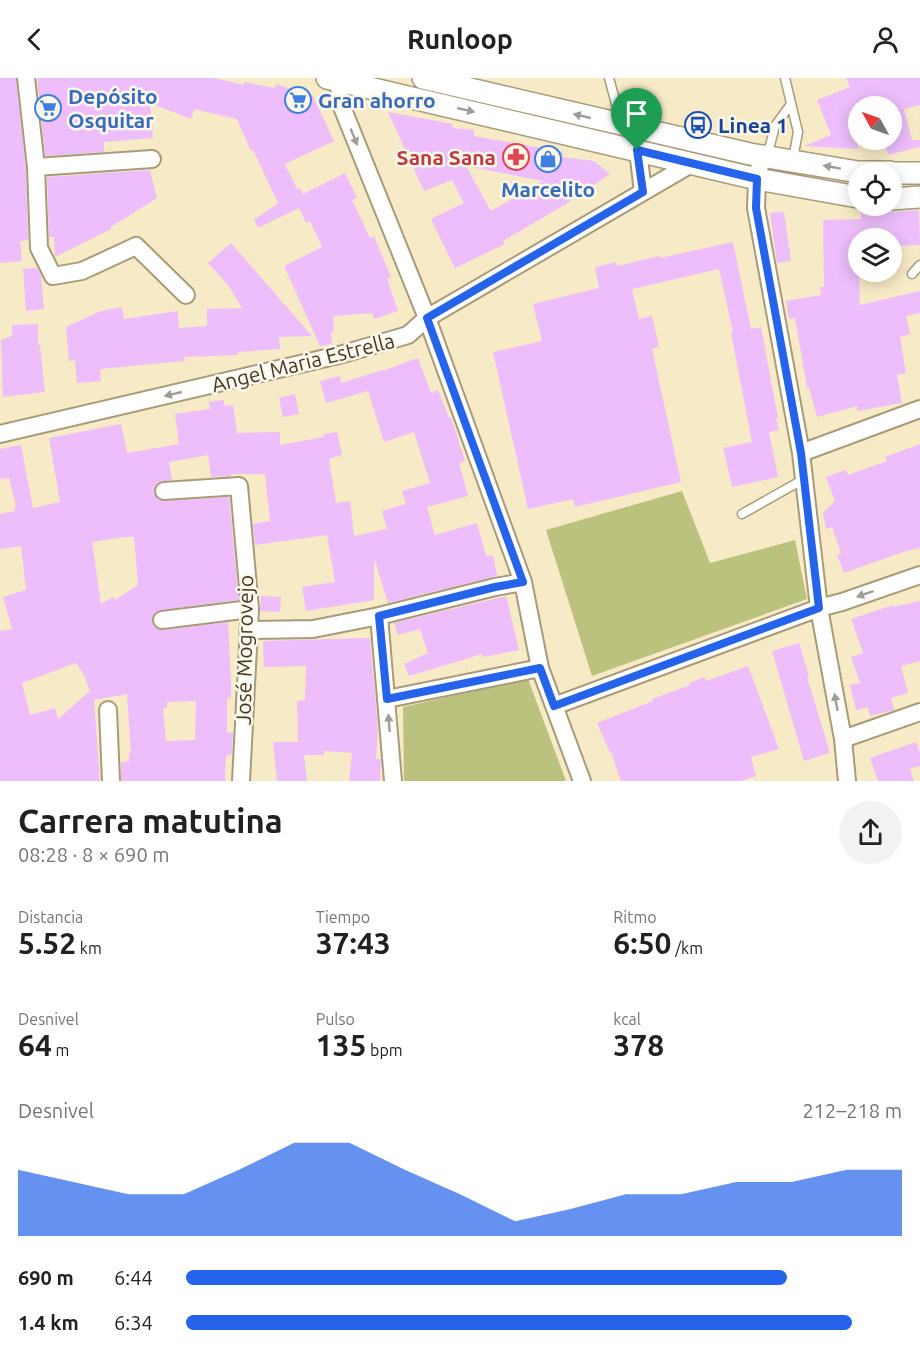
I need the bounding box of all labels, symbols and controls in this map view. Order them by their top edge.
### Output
icon: back [18,23,51,56]
icon: person [869,23,902,56]
text: Runloop [407,24,513,54]
place label: Depósito Osquitar [68,84,158,132]
supermarket icon: Gran ahorro [283,85,313,115]
place label: Gran ahorro [318,88,436,112]
pin [611,88,662,150]
supermarket icon: Depósito Osquitar [33,93,63,123]
north arrow [848,96,902,150]
map controls [848,96,902,282]
icon: arrive [620,97,653,130]
one-way arrow [456,106,475,116]
one-way arrow [573,110,591,120]
bus stop icon: Linea 1 [683,110,713,140]
place label: Linea 1 [718,113,788,137]
one-way arrow [349,128,359,146]
pharmacy icon: Sana Sana [501,142,531,172]
shop icon: Marcelito [533,144,563,174]
place label: Sana Sana [397,145,496,169]
one-way arrow [823,162,842,171]
button: locate [848,162,902,216]
place label: Marcelito [501,177,595,201]
button: layers [848,228,902,282]
street label: Angel Maria Estrella [209,328,397,396]
one-way arrow [163,390,182,399]
street label: José Mogrovejo [231,575,257,725]
one-way arrow [856,590,874,600]
one-way arrow [831,693,840,712]
one-way arrow [384,713,393,732]
button: share [839,801,902,864]
text: Carrera matutina [18,802,283,839]
text: 08:28 · 8 × 690 m [18,843,170,866]
text: Distancia [18,908,83,926]
text: Tiempo [316,908,370,926]
text: Ritmo [613,908,657,926]
text: 5.52 [18,926,76,960]
text: 37:43 [316,926,391,960]
text: 6:50 [613,926,671,960]
text: km [76,939,102,957]
text: /km [671,939,703,957]
text: Desnivel [18,1010,79,1028]
text: Pulso [316,1010,355,1028]
text: kcal [613,1010,641,1028]
text: 64 [18,1028,52,1062]
text: 135 [316,1028,366,1062]
text: 378 [613,1028,664,1062]
text: m [52,1041,69,1059]
text: bpm [366,1041,403,1059]
text: Desnivel [18,1099,94,1122]
text: 212–218 m [803,1099,902,1122]
text: 690 m [18,1266,74,1289]
text: 6:44 [114,1266,153,1289]
text: 1.4 km [18,1311,79,1334]
text: 6:34 [114,1311,153,1334]

